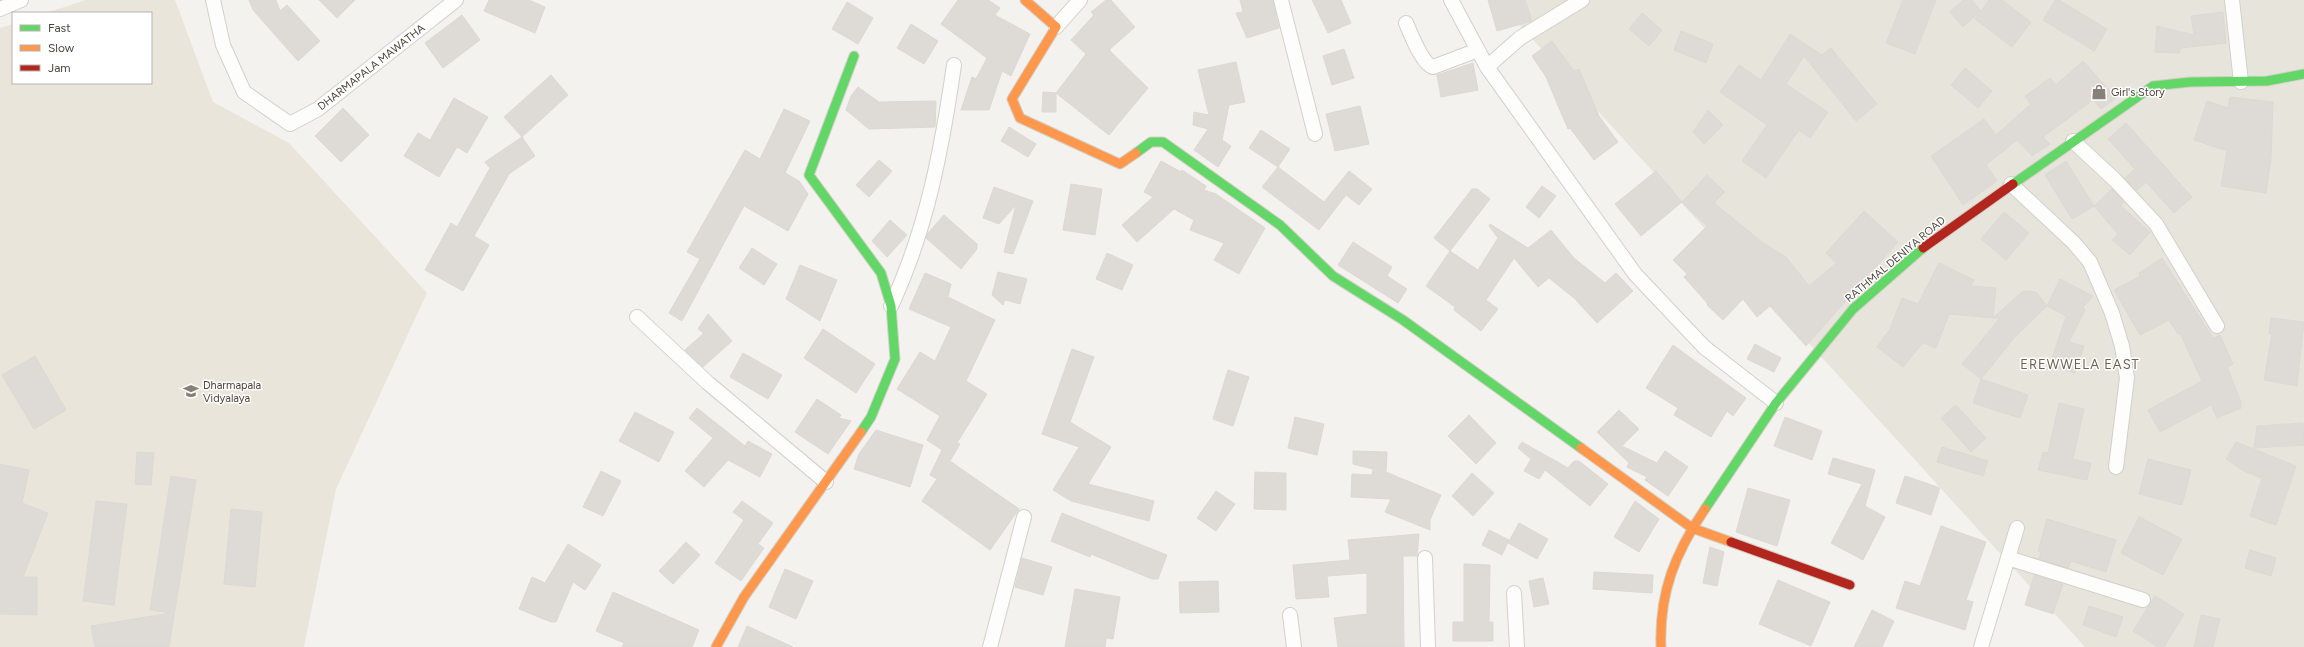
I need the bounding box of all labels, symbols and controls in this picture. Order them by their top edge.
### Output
legend [12,12,152,84]
text: Fast [48,21,71,35]
street label: DHARMAPALA MAWATHA [315,21,428,113]
text: Slow [48,41,75,55]
text: Jam [48,61,71,75]
shop icon: Girl's Story [2090,83,2108,101]
place label: Girl's Story [2111,86,2165,99]
street label: RATHMAL DENIYA ROAD [1843,213,1948,305]
district label: EREWWELA EAST [2020,357,2140,372]
place label: Dharmapala Vidyalaya [203,379,261,405]
school or university icon: Dharmapala Vidyalaya [182,382,200,400]

